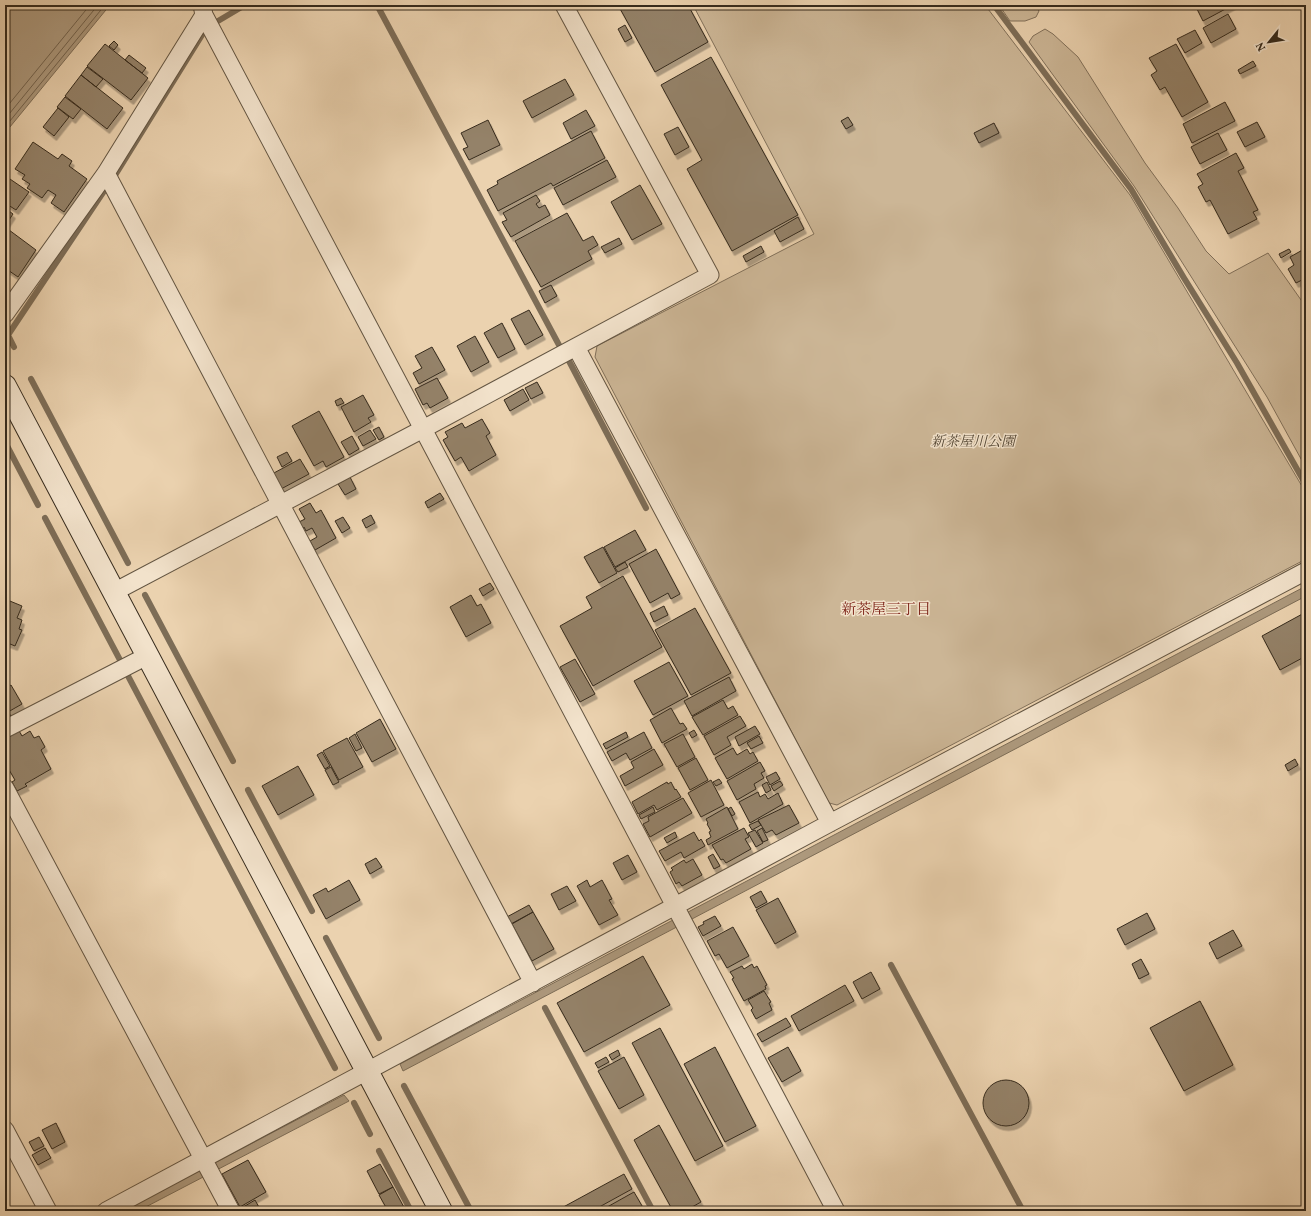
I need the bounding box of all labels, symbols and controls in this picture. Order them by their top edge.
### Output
north arrow [1249,22,1289,62]
text: N [1253,39,1270,53]
park label: 新茶屋川公園 [931,433,1017,452]
district label: 新茶屋三丁目 [841,600,931,621]

